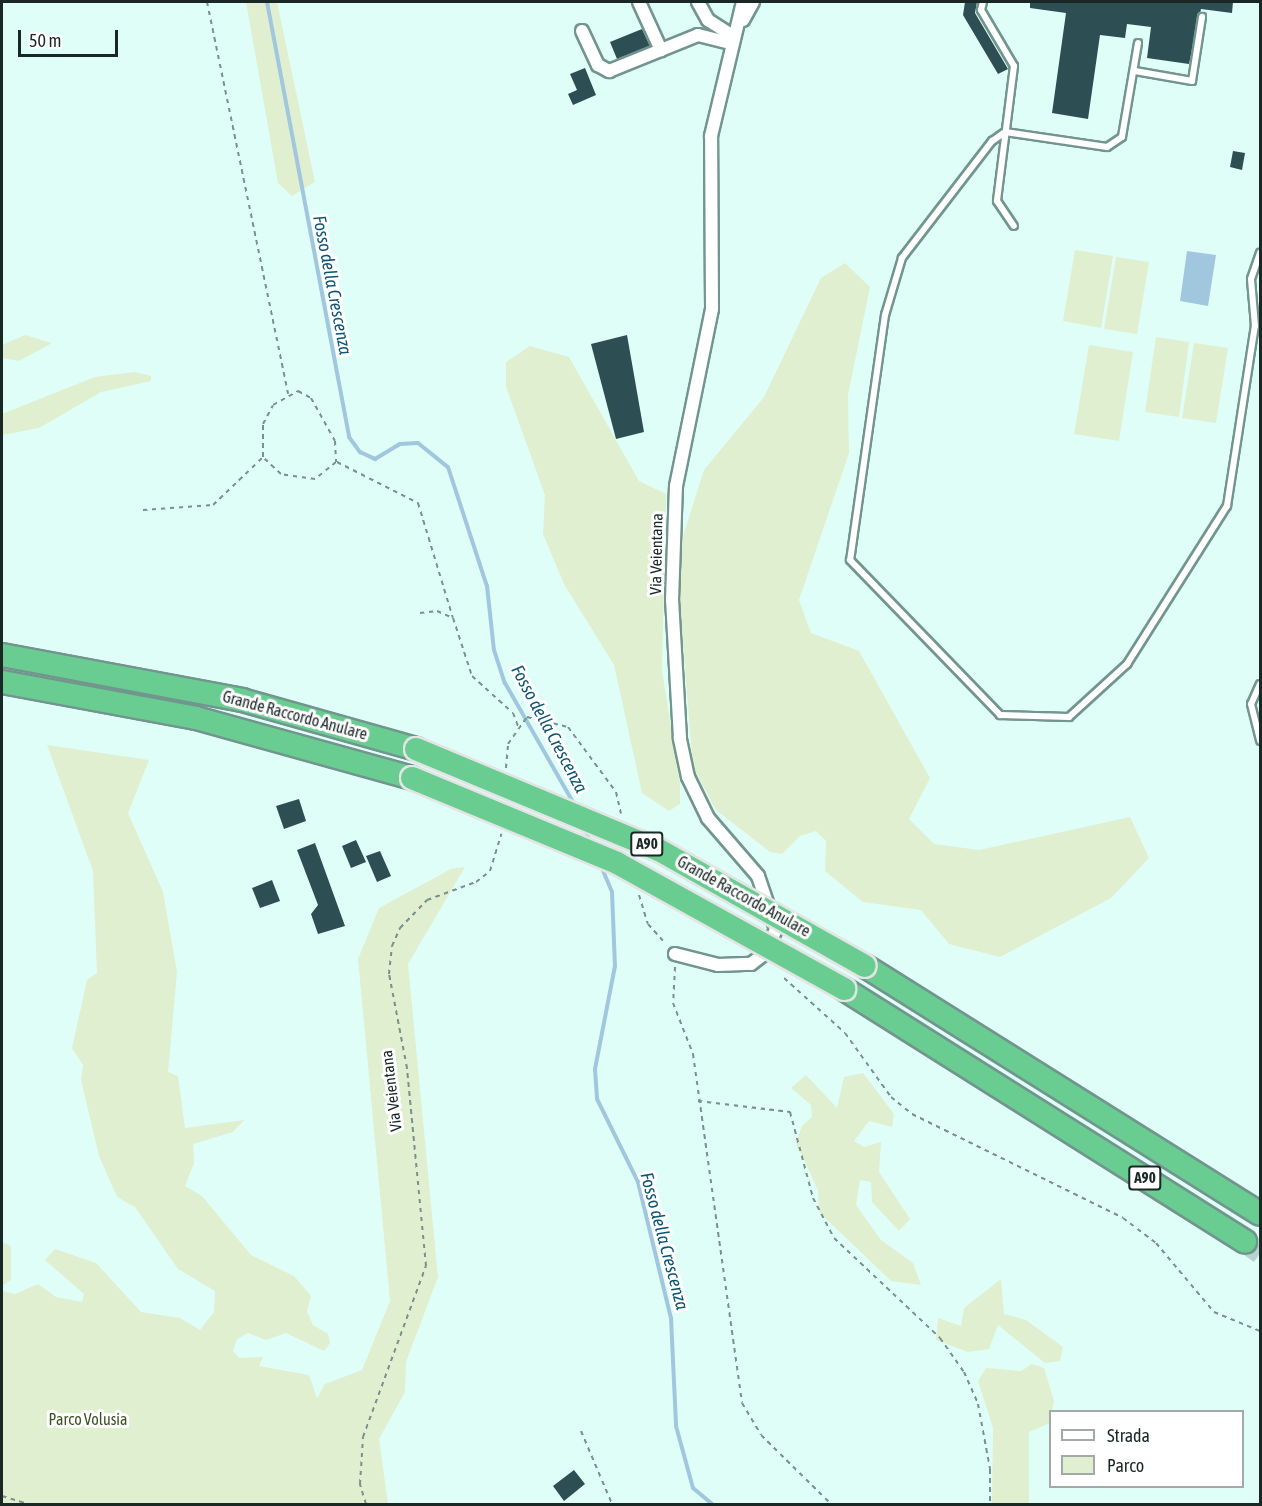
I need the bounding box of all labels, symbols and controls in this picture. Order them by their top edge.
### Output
scale bar [21,18,122,56]
text: 50 m [29,30,61,51]
water label: Fosso della Crescenza [308,214,356,356]
street label: Via Veientana [646,513,666,595]
water label: Fosso della Crescenza [506,661,592,797]
street label: Grande Raccordo Anulare [221,686,369,744]
road number: A90 [629,832,665,856]
street label: Grande Raccordo Anulare [674,852,814,940]
street label: Via Veientana [376,1049,406,1133]
road number: A90 [1127,1166,1163,1190]
water label: Fosso della Crescenza [635,1170,693,1312]
park label: Parco Volusia [49,1409,127,1429]
legend [1049,1410,1244,1488]
text: Strada [1107,1425,1150,1446]
text: Parco [1107,1455,1144,1476]

